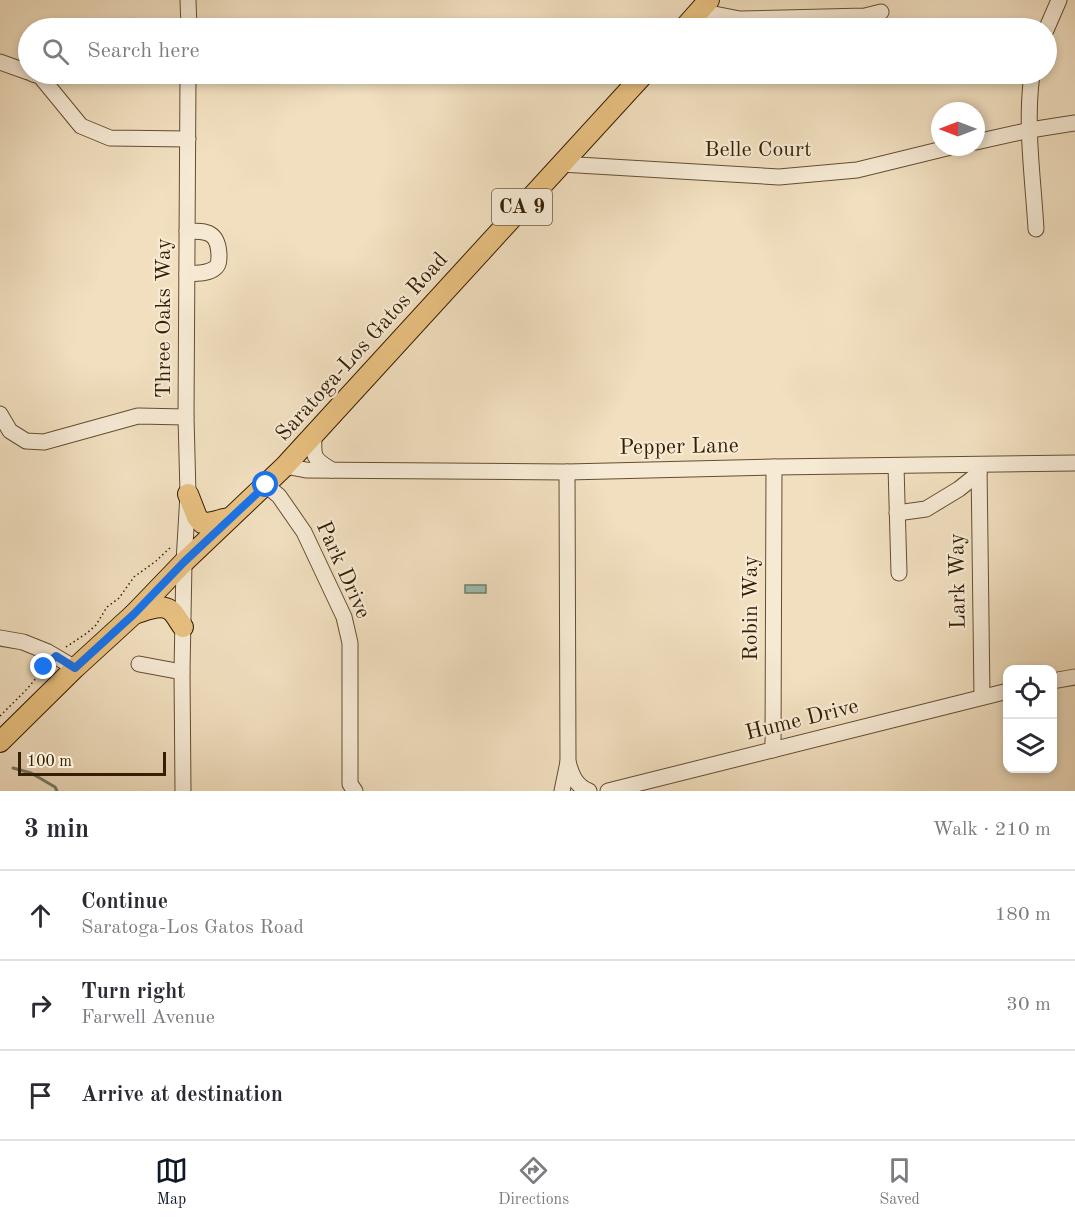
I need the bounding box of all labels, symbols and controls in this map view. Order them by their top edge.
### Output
search box [18,18,1057,84]
icon: search [39,35,72,68]
text: Search here [87,40,200,62]
north arrow [931,102,985,156]
street label: Belle Court [704,139,812,161]
road number: CA 9 [492,189,552,225]
street label: Three Oaks Way [153,237,175,398]
street label: Saratoga-Los Gatos Road [272,248,452,446]
street label: Pepper Lane [619,435,739,459]
route start [252,471,278,497]
street label: Park Drive [312,518,374,622]
street label: Lark Way [946,532,970,629]
street label: Robin Way [740,555,762,661]
route end [30,653,56,679]
map controls [1003,665,1057,773]
button: locate [1003,665,1057,719]
street label: Hume Drive [743,695,861,745]
button: layers [1003,719,1057,773]
scale bar [18,749,166,776]
text: 100 m [27,754,72,770]
text: 3 min [24,817,89,843]
text: Walk · 210 m [932,820,1051,840]
text: Continue [81,891,168,913]
icon: ahead [24,899,57,932]
text: 180 m [995,905,1051,925]
text: Saratoga-Los Gatos Road [81,918,304,938]
text: Turn right [81,981,185,1003]
icon: right [24,989,57,1022]
text: 30 m [1006,995,1051,1015]
text: Farwell Avenue [81,1008,215,1028]
icon: arrive [24,1079,57,1112]
text: Arrive at destination [81,1084,283,1106]
tab: Map [155,1154,188,1210]
tab: Directions [498,1154,569,1210]
tab: Saved [879,1154,920,1210]

